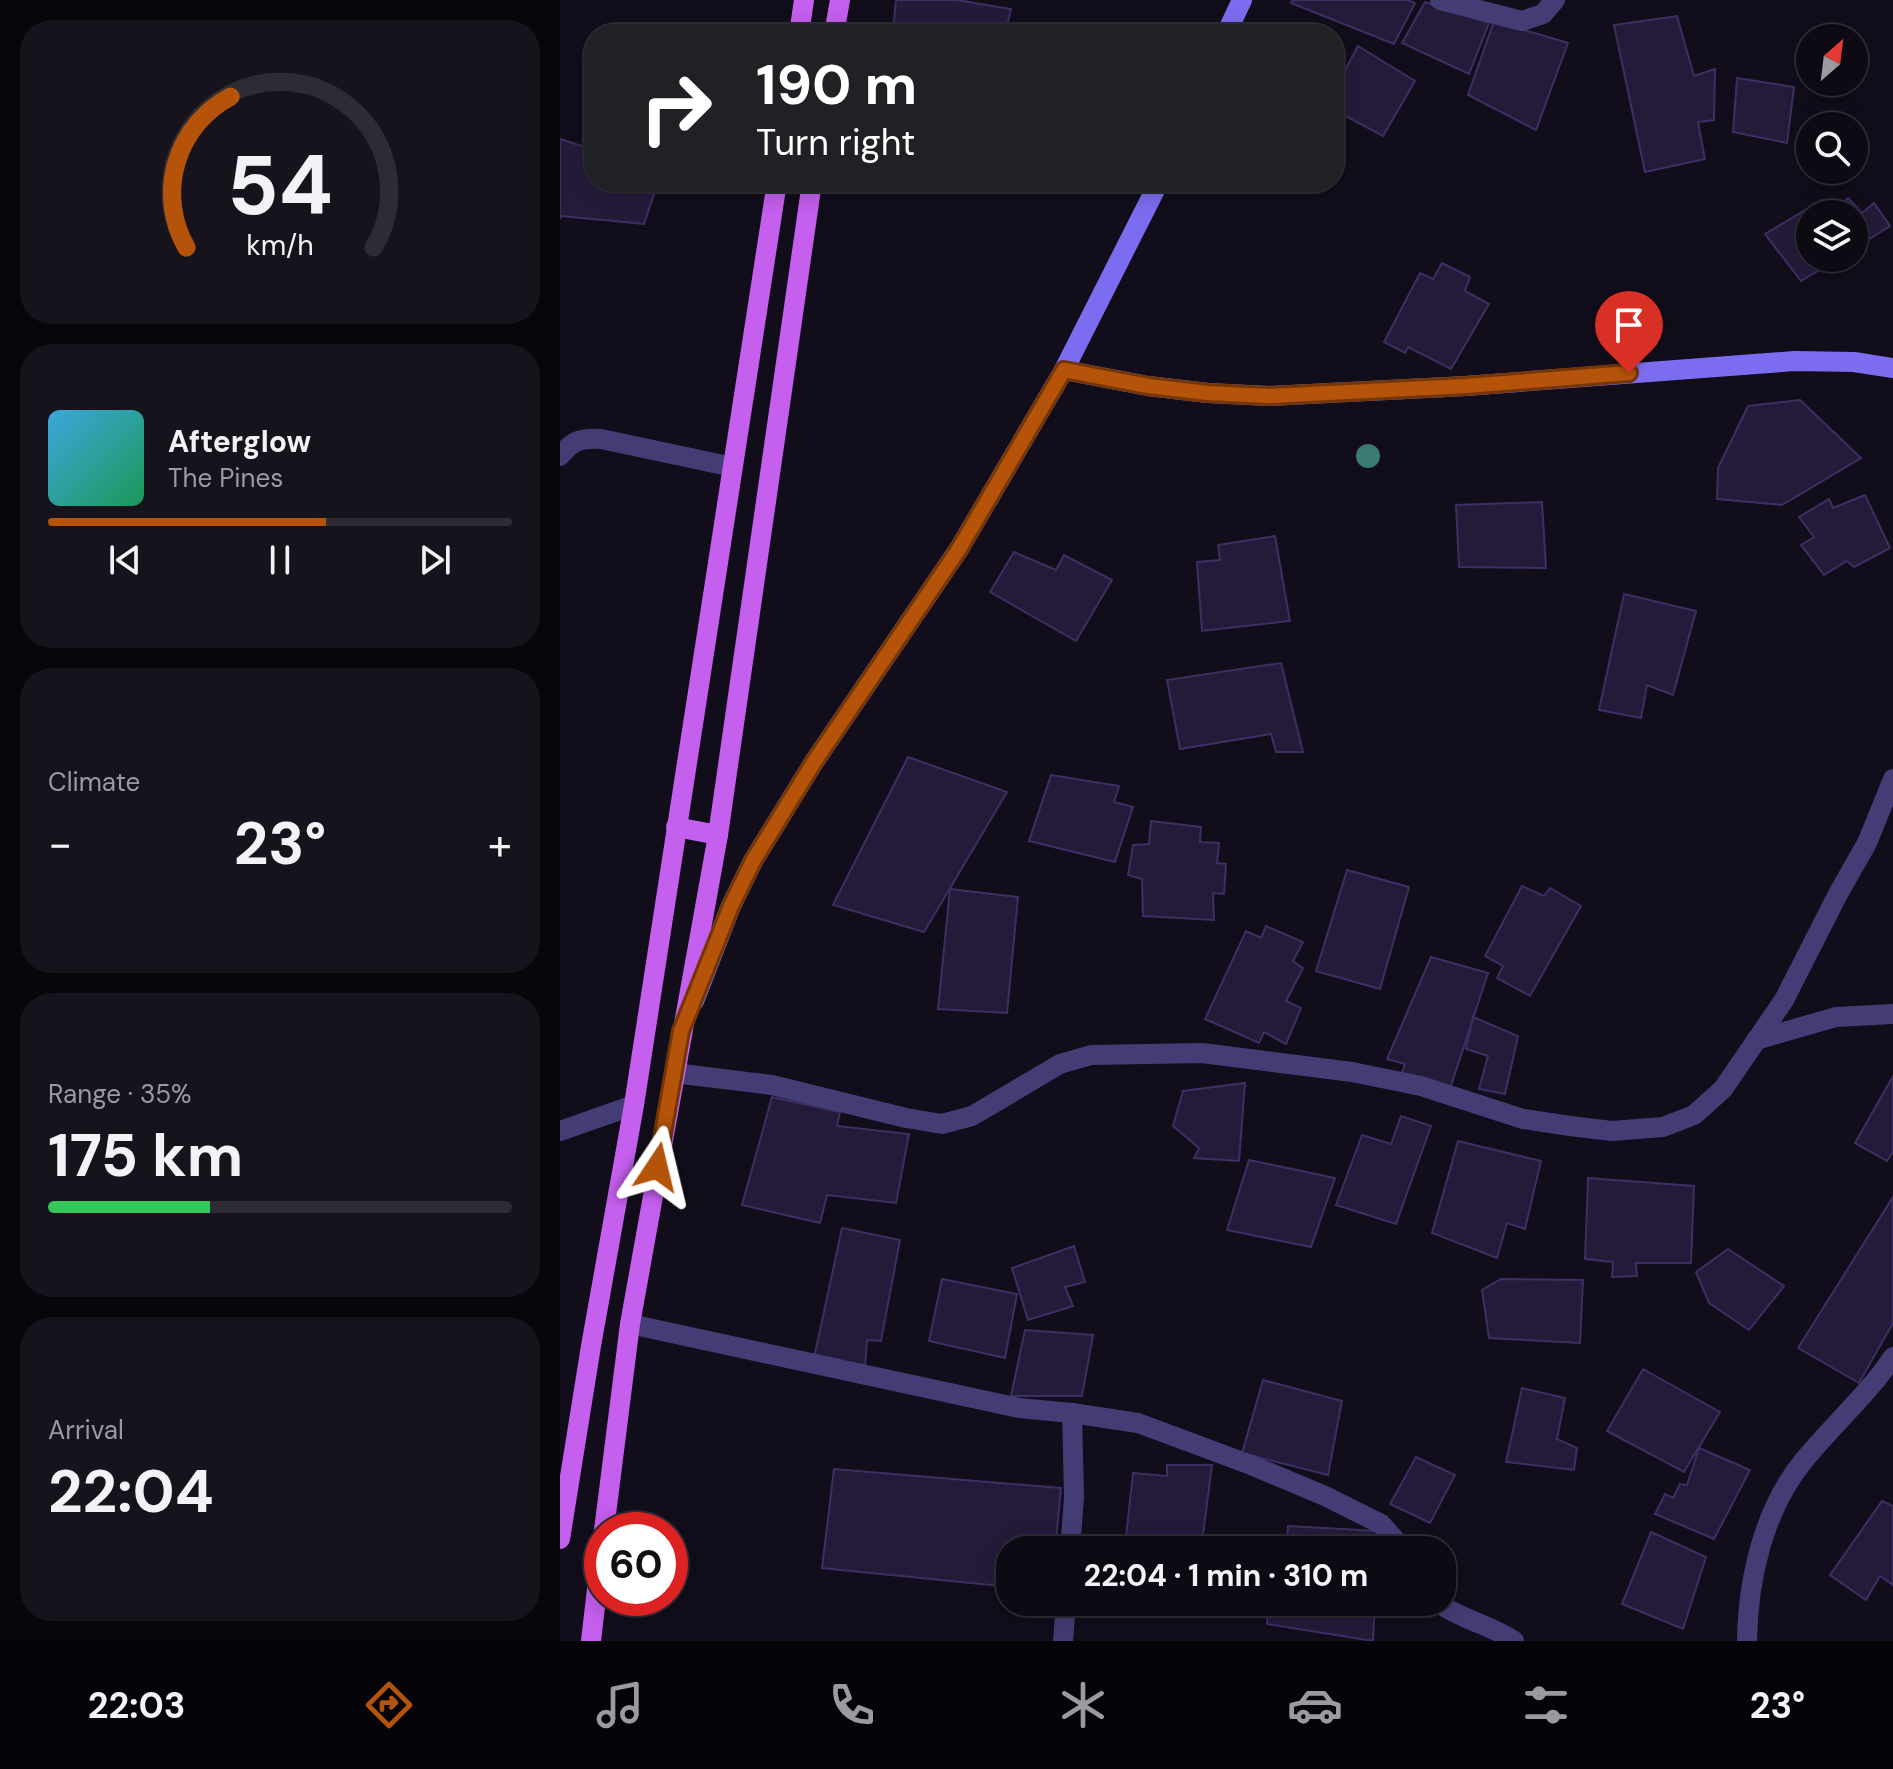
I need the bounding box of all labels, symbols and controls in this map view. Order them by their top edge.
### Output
north arrow [1796,24,1868,96]
map controls [1796,24,1868,272]
text: 190 m [756,48,917,121]
icon: right [624,56,728,160]
button: search [1796,112,1868,184]
text: Turn right [756,119,915,166]
text: 54 [227,131,333,240]
button: layers [1796,200,1868,272]
text: km/h [246,227,314,264]
pin [1595,291,1663,373]
icon: arrive [1607,303,1651,347]
text: Afterglow [168,422,311,461]
text: The Pines [168,461,283,495]
icon: previous [103,538,147,582]
icon: pause [258,538,302,582]
icon: next [413,538,457,582]
text: Climate [48,765,140,799]
text: 23° [234,804,326,883]
text: − [48,815,72,873]
text: + [488,815,512,873]
text: Range · 35% [48,1077,192,1111]
text: 175 km [48,1116,243,1195]
position arrow [615,1125,699,1209]
text: Arrival [48,1413,124,1447]
text: 22:04 [48,1452,214,1531]
speed limit sign: 60 [584,1512,688,1616]
text: 22:04 · 1 min · 310 m [1084,1556,1368,1595]
icon: directions [361,1677,417,1733]
icon: music [592,1677,648,1733]
icon: phone [824,1677,880,1733]
icon: climate [1055,1677,1111,1733]
icon: car [1287,1677,1343,1733]
icon: filters [1518,1677,1574,1733]
text: 22:03 [88,1682,185,1729]
text: 23° [1750,1682,1805,1729]

